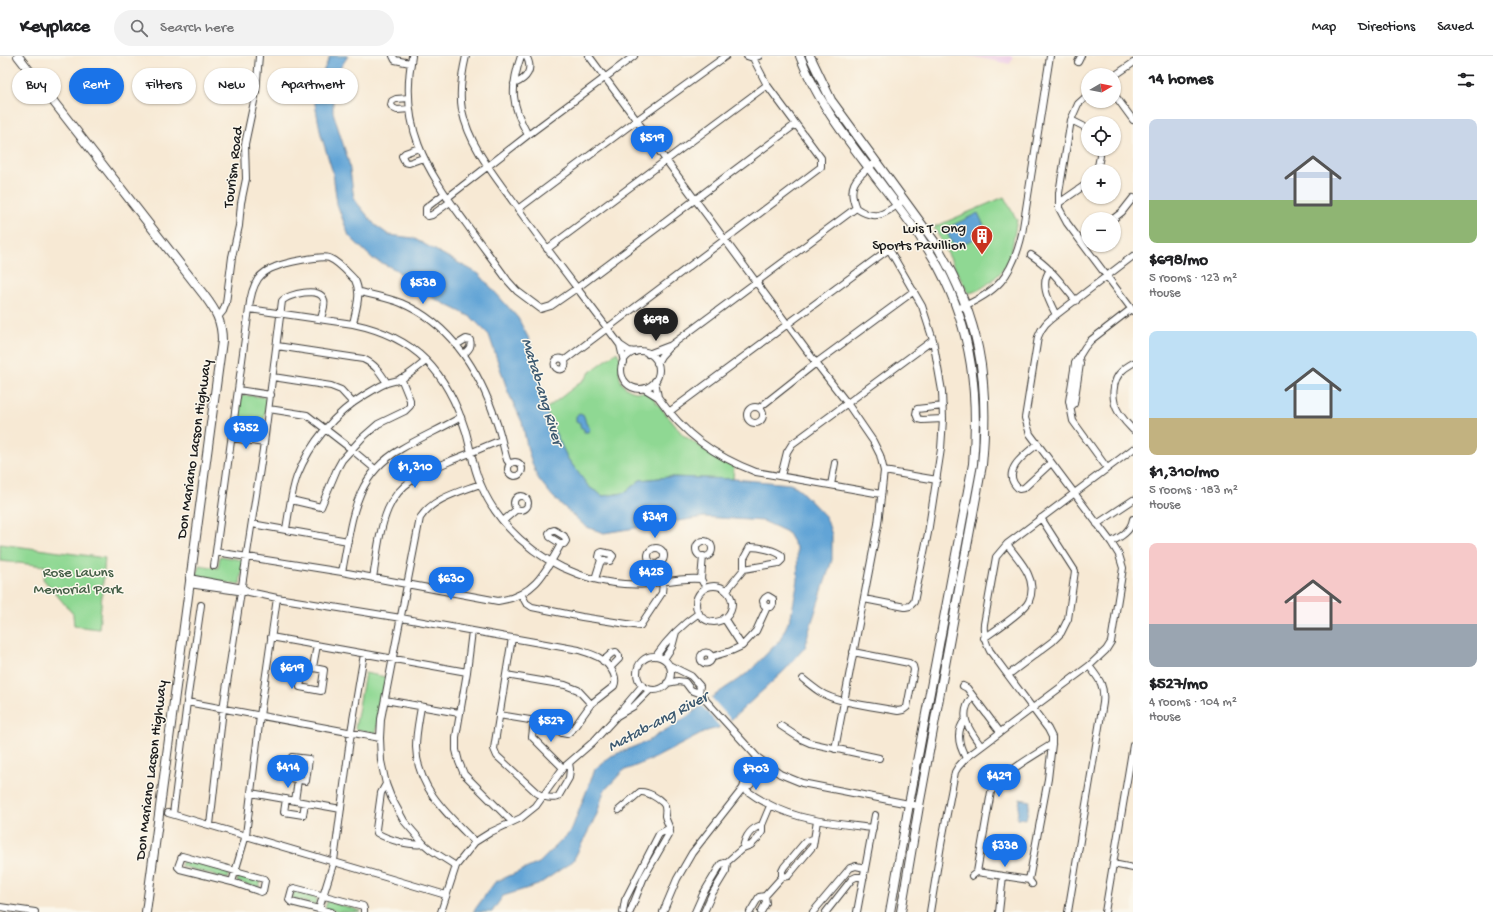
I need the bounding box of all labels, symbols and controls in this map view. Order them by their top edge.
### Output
search box [114,10,394,46]
text: Keyplace [20,16,90,39]
icon: search [128,17,150,39]
text: Search here [160,19,234,37]
text: Map [1312,19,1336,36]
text: Directions [1358,19,1415,36]
text: Saved [1437,19,1473,36]
chip: Buy [12,68,61,104]
chip: Rent [69,68,124,104]
chip: Filters [132,68,196,104]
chip: New [204,68,259,104]
chip: Apartment [267,68,358,104]
north arrow [1081,68,1121,108]
map controls [1081,68,1121,252]
icon: filters [1455,69,1477,91]
text: 14 homes [1149,70,1213,90]
button: locate [1081,116,1121,156]
street label: Tourism Road [220,124,248,210]
pin: $519 [628,126,676,160]
text: $519 [640,131,664,146]
icon: home [1277,145,1349,217]
button: + [1081,164,1121,204]
button: − [1081,212,1121,252]
place label: Luis T. Ong Sports Pavillion [872,220,966,255]
building icon: Luis T. Ong Sports Pavillion [969,223,995,256]
text: $698/mo [1149,251,1208,271]
pin: $538 [399,271,447,305]
text: 5 rooms · 123 m² [1149,271,1237,286]
text: $538 [410,276,436,291]
text: House [1149,286,1181,301]
pin: $698 [632,308,680,342]
text: $698 [643,313,669,328]
water label: Matab-ang River [515,336,567,451]
icon: home [1277,357,1349,429]
street label: Don Mariano Lacson Highway [173,358,217,541]
pin: $352 [222,416,270,450]
text: $352 [233,421,259,436]
pin: $1,310 [382,455,448,489]
text: $1,310 [398,460,432,475]
text: $1,310/mo [1149,463,1219,483]
text: 5 rooms · 183 m² [1149,483,1238,498]
text: House [1149,498,1181,513]
pin: $349 [631,505,679,539]
text: $349 [642,510,668,525]
pin: $425 [627,560,675,594]
park label: Rose Lawns Memorial Park [34,564,124,599]
text: $425 [638,565,664,580]
pin: $630 [427,567,475,601]
icon: home [1277,569,1349,641]
text: $630 [438,572,464,587]
pin: $619 [268,656,316,690]
text: $619 [280,661,304,676]
text: $527/mo [1149,675,1208,695]
street label: Don Mariano Lacson Highway [132,679,172,862]
water label: Matab-ang River [605,687,715,758]
text: 4 rooms · 104 m² [1149,695,1237,710]
pin: $527 [527,709,575,743]
text: House [1149,710,1181,725]
text: $527 [538,714,564,729]
pin: $414 [264,755,312,789]
pin: $703 [732,757,780,791]
text: $414 [276,760,300,775]
text: $703 [743,762,769,777]
pin: $429 [975,764,1023,798]
text: $429 [987,769,1011,784]
pin: $338 [981,834,1029,868]
text: $338 [992,839,1018,854]

